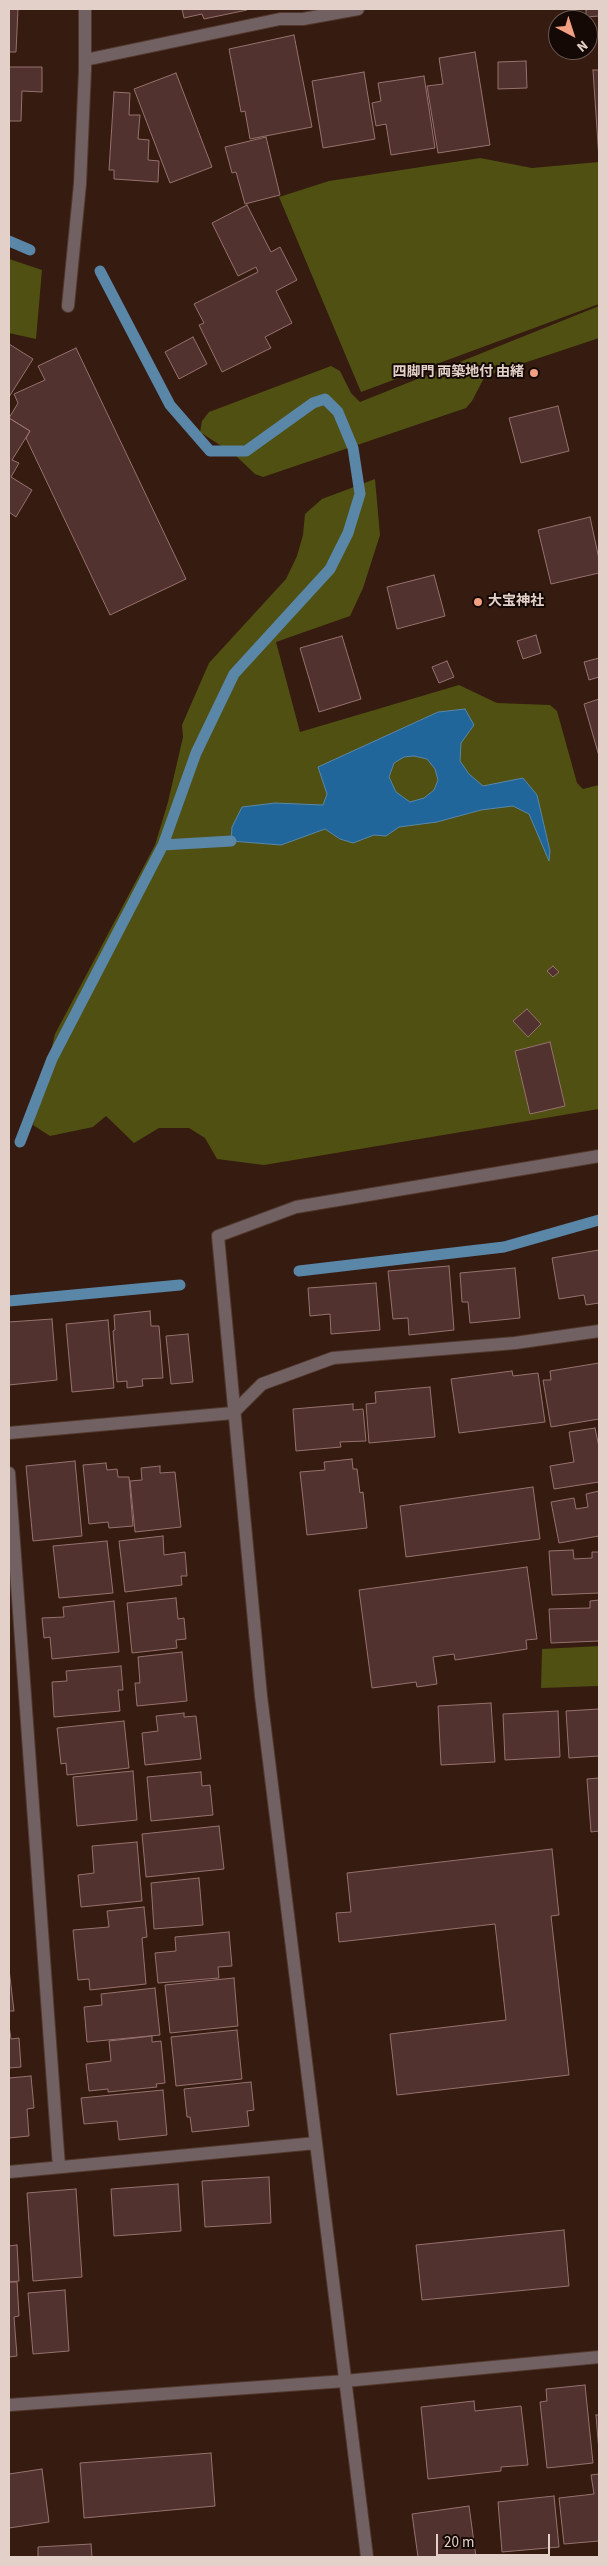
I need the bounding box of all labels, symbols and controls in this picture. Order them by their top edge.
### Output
north arrow [548,10,598,60]
text: N [572,35,592,56]
place label: 四脚門 両築地付 由緒 [392,365,524,381]
marker: 四脚門 両築地付 由緒 [528,367,540,379]
place label: 大宝神社 [488,594,544,610]
marker: 大宝神社 [472,596,484,608]
scale bar [438,2524,552,2556]
text: 20 m [444,2532,474,2553]

